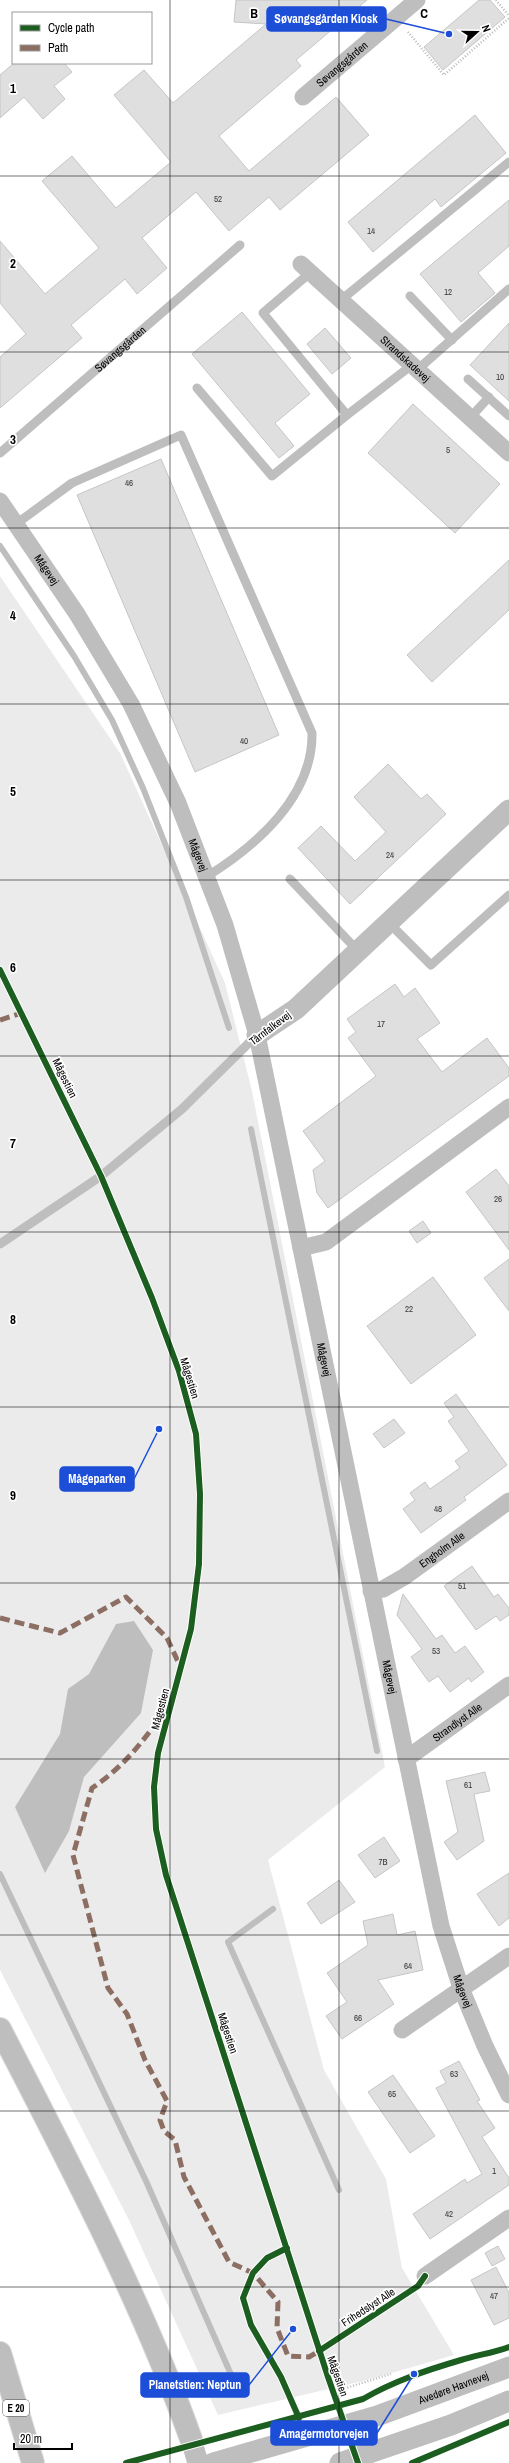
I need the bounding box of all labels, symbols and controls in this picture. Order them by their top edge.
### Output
text: B [250,5,258,22]
text: C [420,5,428,22]
callout: Søvangsgården Kiosk [267,7,386,31]
text: Søvangsgården Kiosk [274,11,378,27]
legend [12,12,152,64]
north arrow [457,12,497,52]
text: Cycle path [48,20,95,36]
text: N [479,23,494,34]
street label: Søvangsgården [313,38,371,90]
text: Path [48,40,68,56]
text: 1 [10,80,16,97]
house number: 52 [214,193,222,205]
house number: 14 [367,225,375,237]
text: 2 [10,255,16,272]
house number: 12 [444,286,452,298]
street label: Søvangsgården [92,323,149,375]
street label: Strandskadevej [378,333,433,385]
house number: 10 [496,371,504,383]
text: 3 [10,431,16,448]
house number: 5 [446,444,450,456]
house number: 46 [125,477,133,489]
street label: Mågevej [31,552,62,588]
text: 4 [10,607,16,624]
house number: 40 [240,735,248,747]
text: 5 [10,783,16,800]
street label: Mågevej [185,837,211,873]
house number: 24 [386,849,394,861]
text: 6 [10,959,16,976]
street label: Tårnfalkevej [246,1008,294,1048]
house number: 17 [377,1018,385,1030]
street label: Mågestien [49,1056,81,1100]
text: 7 [10,1135,16,1152]
house number: 26 [494,1193,502,1205]
house number: 22 [405,1303,413,1315]
text: 8 [10,1311,16,1328]
street label: Mågevej [314,1341,334,1378]
street label: Mågestien [177,1356,203,1400]
callout: Mågeparken [60,1467,134,1491]
text: Mågeparken [68,1471,126,1487]
text: 9 [10,1487,16,1504]
house number: 48 [434,1503,442,1515]
street label: Engholm Alle [416,1529,467,1571]
house number: 51 [458,1580,466,1592]
house number: 53 [432,1645,440,1657]
street label: Mågevej [379,1659,400,1695]
street label: Mågestien [148,1687,172,1731]
street label: Strandlyst Alle [430,1700,485,1745]
house number: 61 [464,1779,472,1791]
house number: 7B [378,1856,388,1868]
house number: 64 [404,1960,412,1972]
street label: Mågevej [450,1973,475,2010]
street label: Mågestien [215,2011,241,2055]
house number: 66 [354,2012,362,2024]
house number: 63 [450,2068,458,2080]
house number: 65 [388,2088,396,2100]
house number: 1 [492,2165,496,2177]
house number: 42 [445,2208,453,2220]
street label: Frihedslyst Alle [339,2284,397,2330]
house number: 47 [490,2290,498,2302]
street label: Mågestien [325,2354,351,2398]
street label: Avedøre Havnevej [415,2368,490,2407]
callout: Planetstien: Neptun [141,2373,249,2397]
text: Planetstien: Neptun [149,2377,241,2393]
road number: E 20 [3,2400,29,2416]
callout: Amagermotorvejen [271,2421,377,2445]
scale bar [14,2425,72,2451]
text: Amagermotorvejen [279,2426,369,2442]
text: 20 m [20,2431,42,2447]

